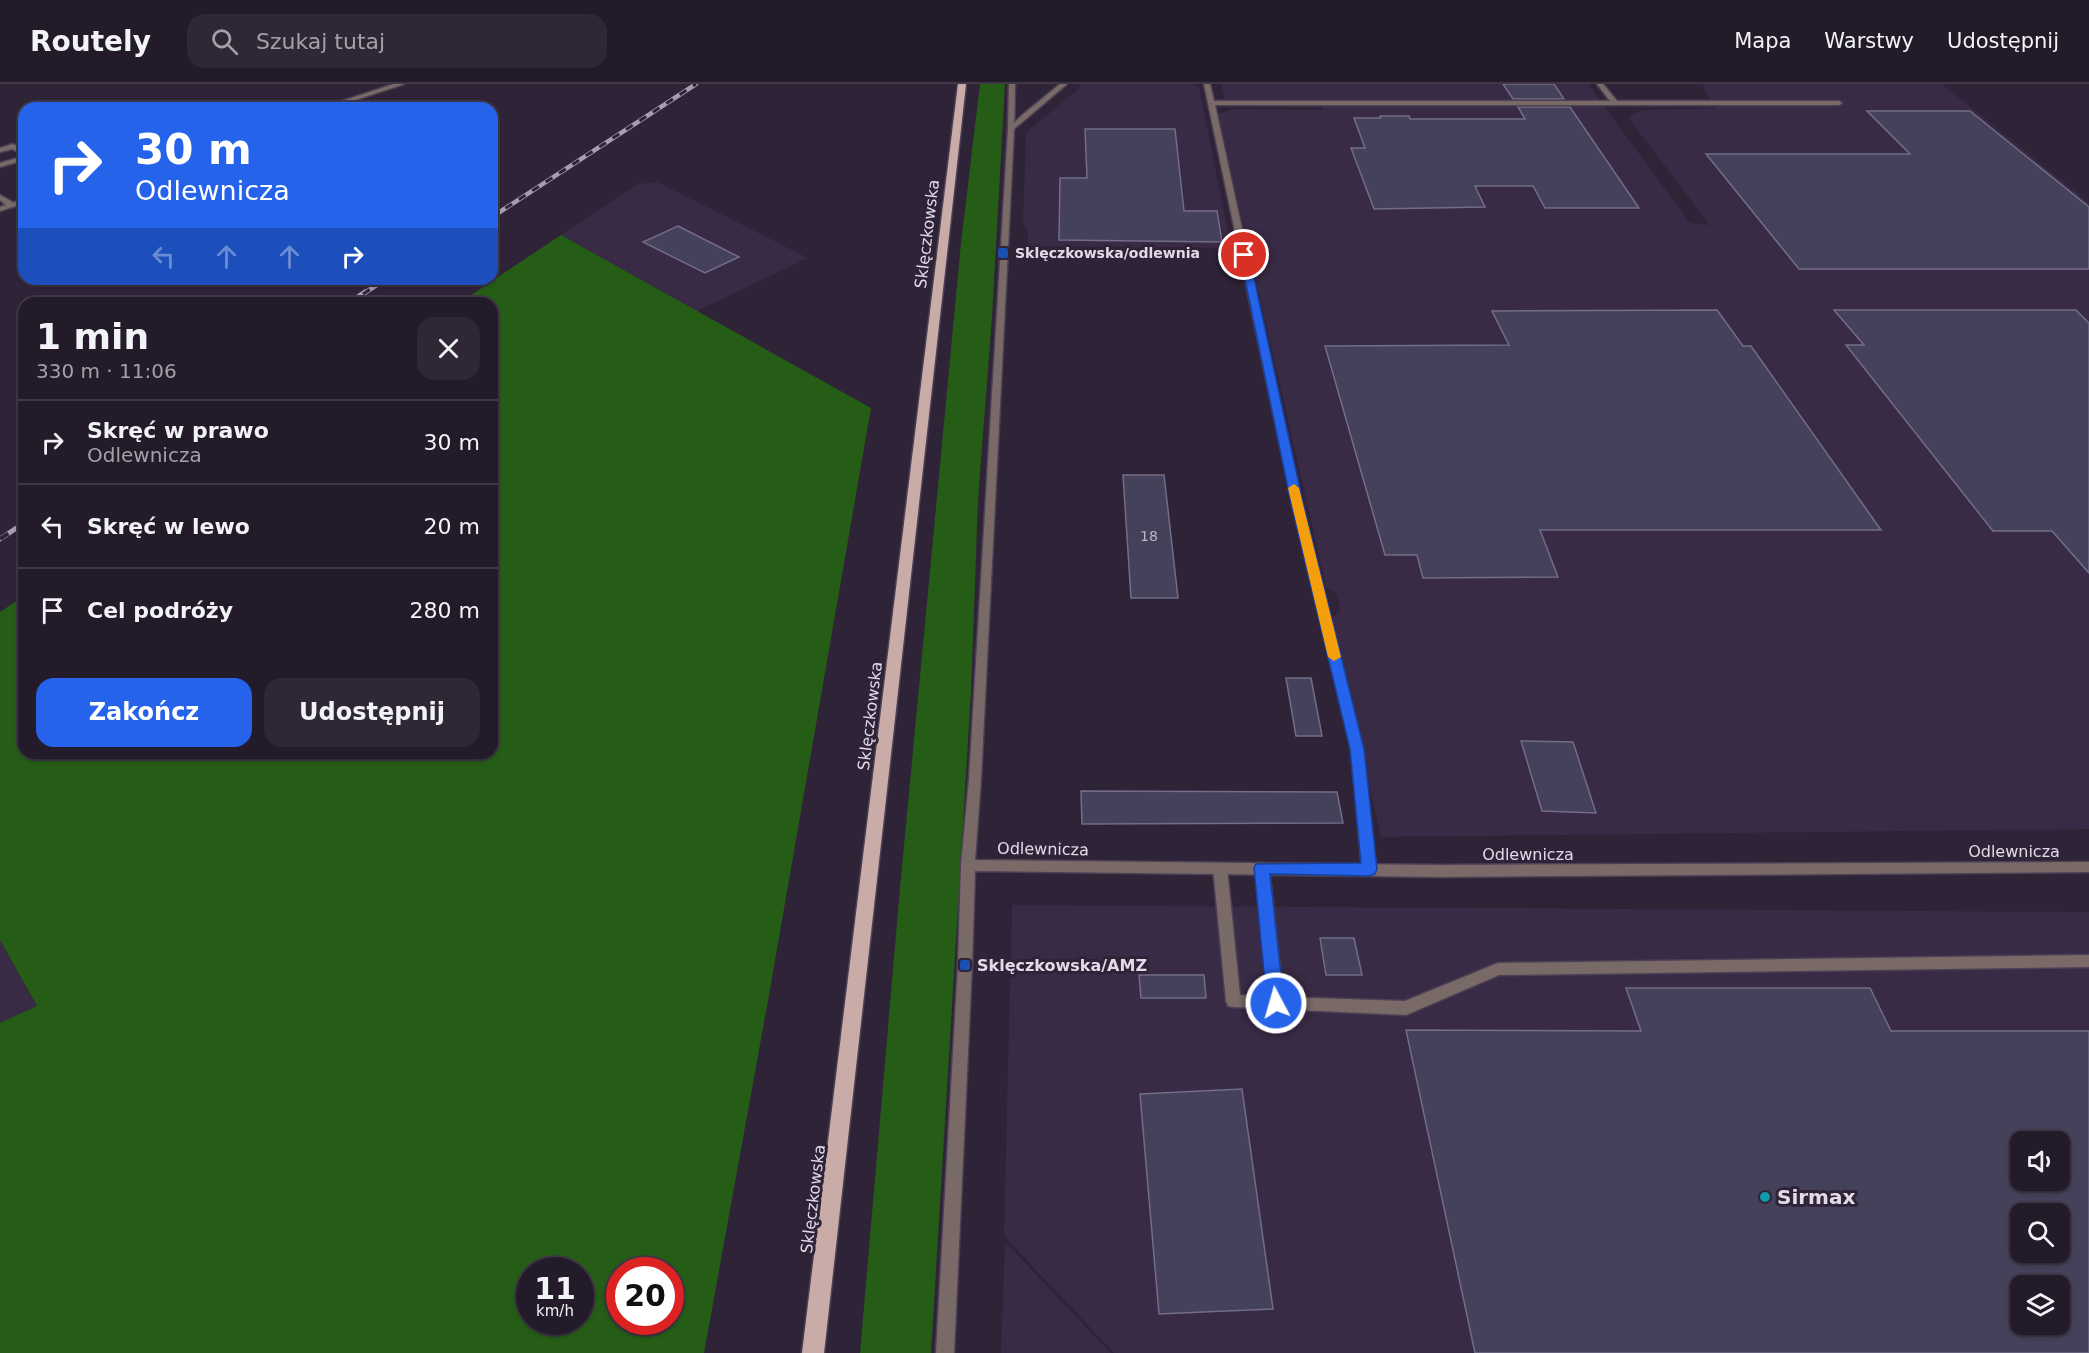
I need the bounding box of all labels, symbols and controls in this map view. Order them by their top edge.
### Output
search box [187,14,607,68]
text: Routely [30,25,151,58]
icon: search [208,25,241,58]
text: Szukaj tutaj [256,29,385,54]
text: Mapa [1734,29,1791,53]
text: Warstwy [1824,29,1914,53]
text: Udostępnij [1947,29,2059,53]
text: 30 m [135,125,252,174]
icon: right [36,126,114,204]
text: Odlewnicza [135,175,290,206]
street label: Sklęczkowska [911,178,943,290]
pin [1218,229,1269,280]
icon: arrive [1227,238,1260,271]
icon: left [147,240,180,273]
icon: ahead [210,240,243,273]
icon: ahead [273,240,306,273]
icon: right [336,240,369,273]
place label: Sklęczkowska/odlewnia [1015,245,1200,261]
marker: Sklęczkowska/odlewnia [996,246,1010,260]
text: 1 min [36,316,149,357]
button: close [417,317,480,380]
text: 330 m · 11:06 [36,359,177,383]
text: Skręć w prawo [87,418,269,443]
icon: right [36,426,69,459]
text: 30 m [424,430,480,455]
text: Odlewnicza [87,443,202,467]
icon: left [36,510,69,543]
text: Skręć w lewo [87,514,250,539]
text: 20 m [424,514,480,539]
house number: 18 [1140,528,1158,544]
icon: arrive [36,594,69,627]
text: Cel podróży [87,598,233,623]
text: 280 m [410,598,480,623]
street label: Sklęczkowska [854,660,886,772]
button: Zakończ [36,678,252,747]
button: Udostępnij [264,678,480,747]
street label: Odlewnicza [997,839,1089,859]
street label: Odlewnicza [1968,842,2060,861]
street label: Odlewnicza [1482,845,1574,864]
place label: Sklęczkowska/AMZ [977,956,1147,975]
marker: Sklęczkowska/AMZ [958,958,972,972]
position arrow [1244,971,1308,1035]
map controls [2010,1131,2070,1335]
button: sound [2010,1131,2070,1191]
street label: Sklęczkowska [797,1143,829,1255]
place label: Sirmax [1777,1185,1855,1209]
marker: Sirmax [1758,1190,1772,1204]
button: search [2010,1203,2070,1263]
speed limit sign: 20 [606,1257,684,1335]
text: 11 [534,1271,576,1306]
button: layers [2010,1275,2070,1335]
text: km/h [536,1302,574,1320]

